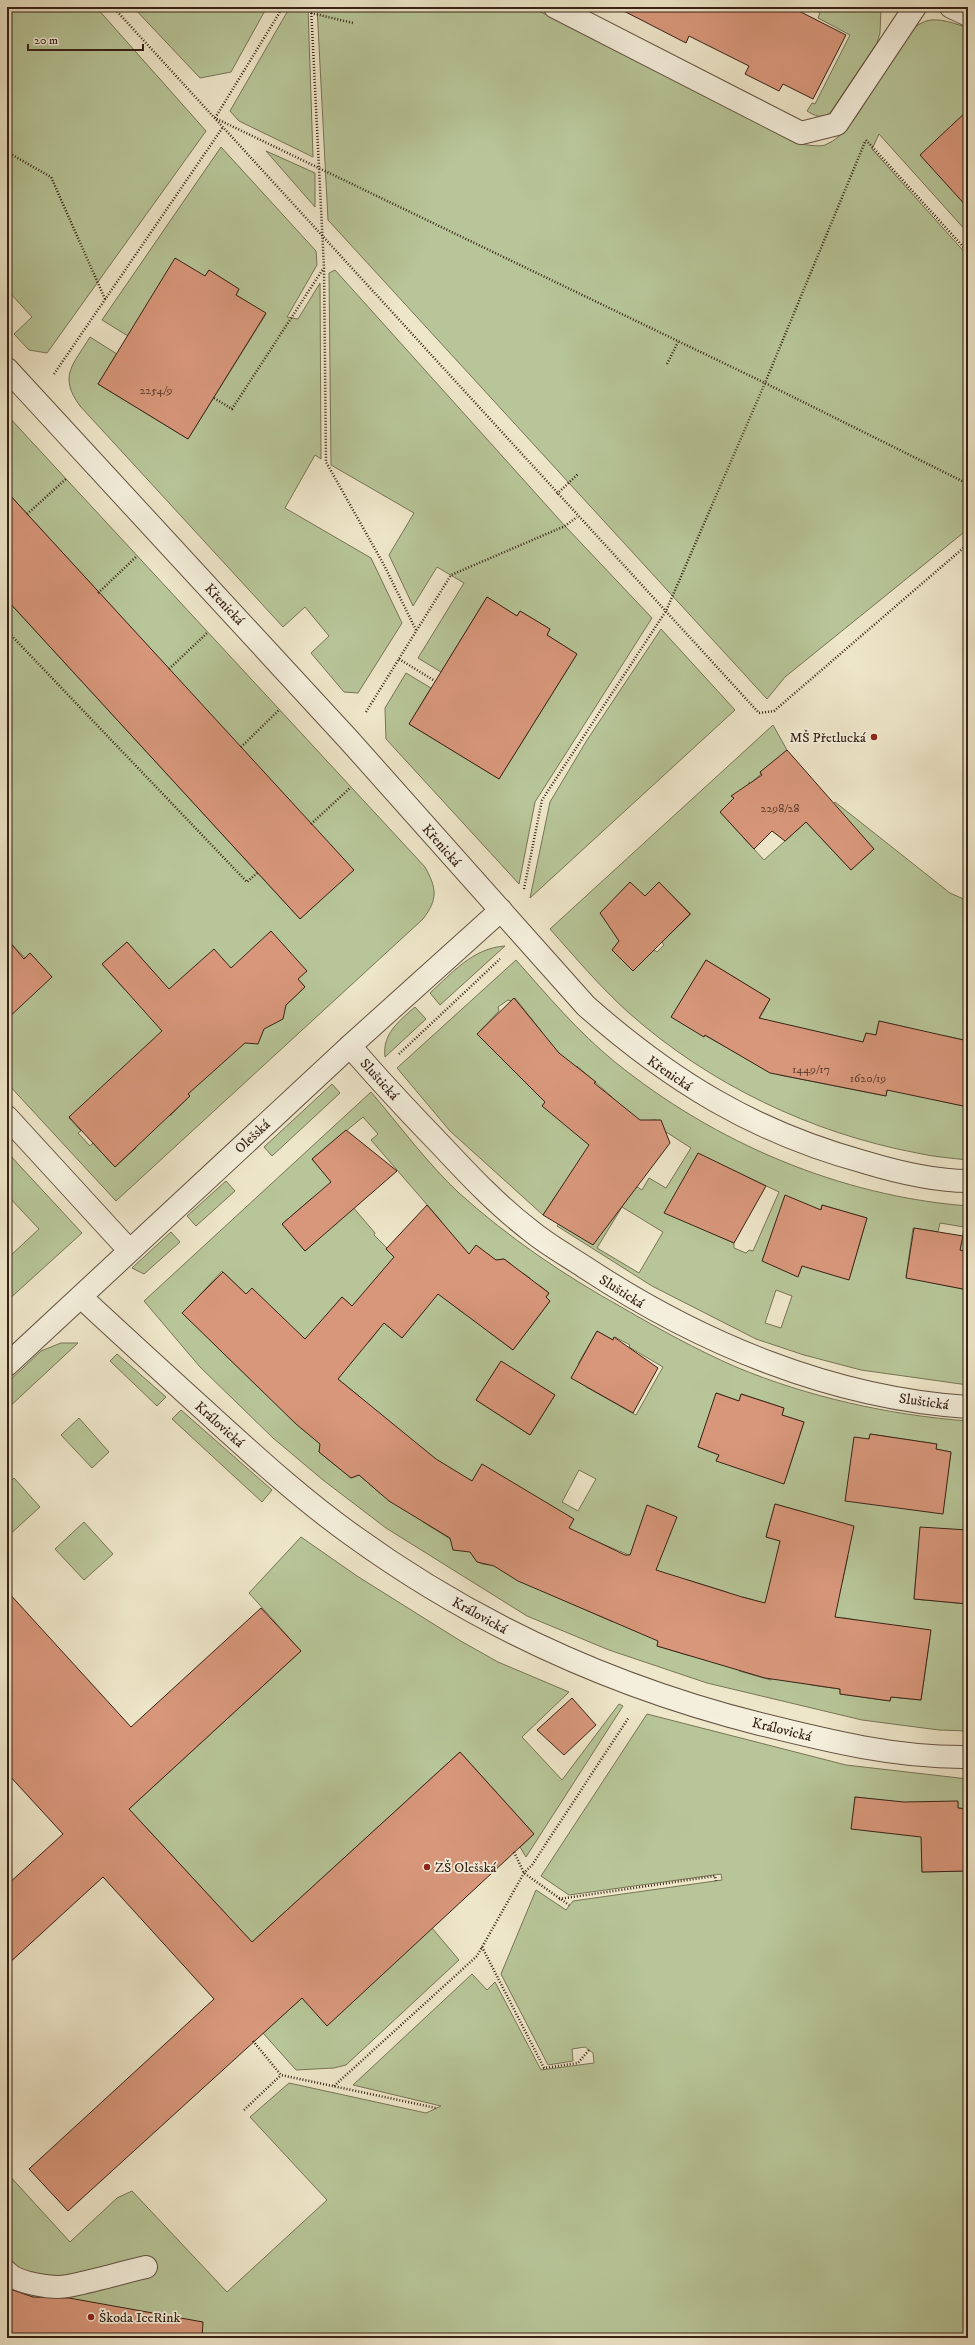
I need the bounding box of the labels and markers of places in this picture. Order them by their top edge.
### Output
place label: MŠ Přetlucká [789,729,866,747]
marker: MŠ Přetlucká [869,732,879,742]
place label: ZŠ Olešská [435,1859,496,1877]
marker: ZŠ Olešská [422,1862,432,1872]
place label: Škoda IceRink [99,2309,180,2327]
marker: Škoda IceRink [86,2312,96,2322]

